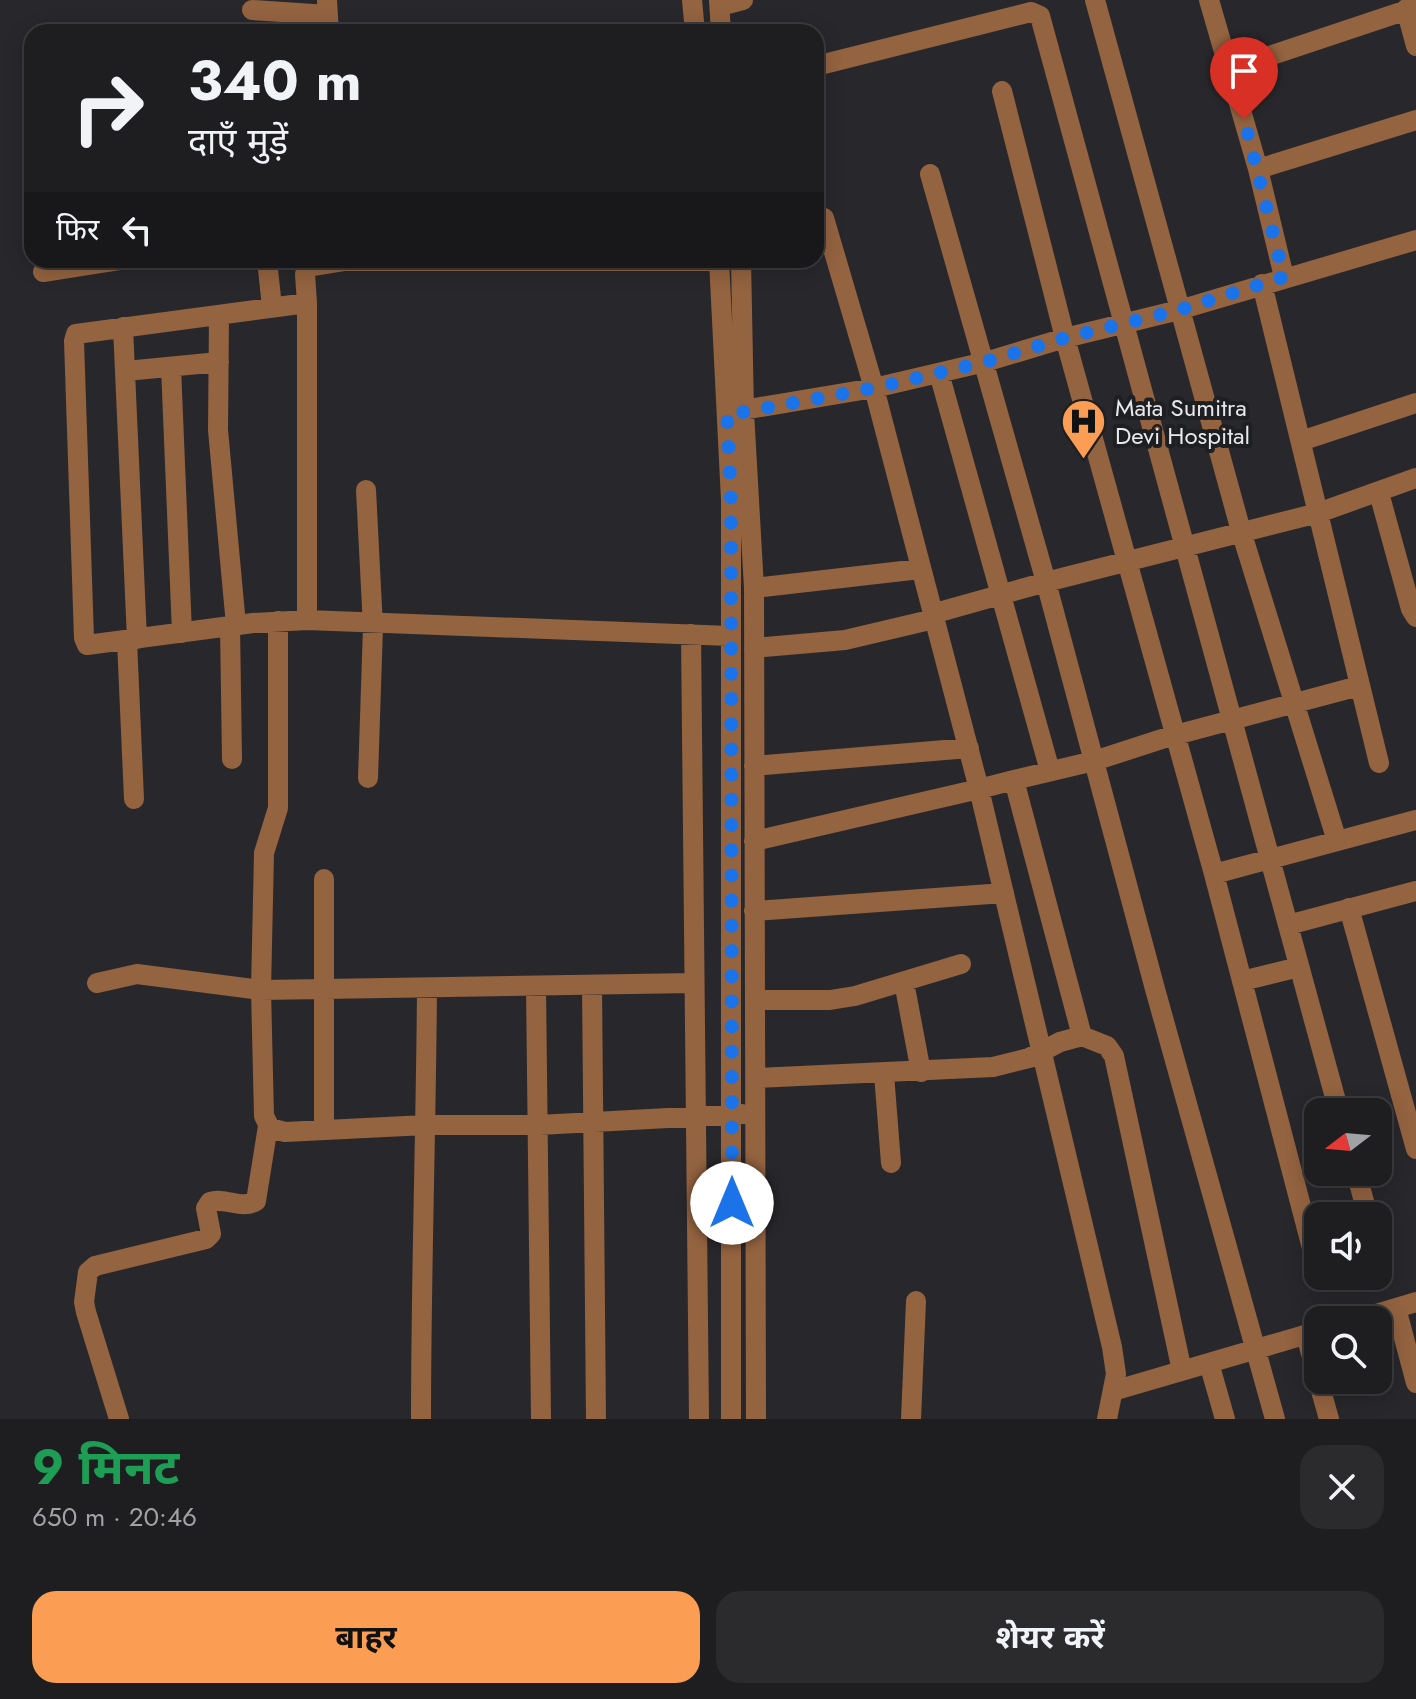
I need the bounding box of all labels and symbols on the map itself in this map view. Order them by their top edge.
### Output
pin [1210,37,1278,119]
place label: Mata Sumitra Devi Hospital [1115,390,1250,453]
hospital icon: Mata Sumitra Devi Hospital [1060,397,1108,460]
north arrow [1304,1098,1392,1186]
position arrow [690,1161,774,1245]

